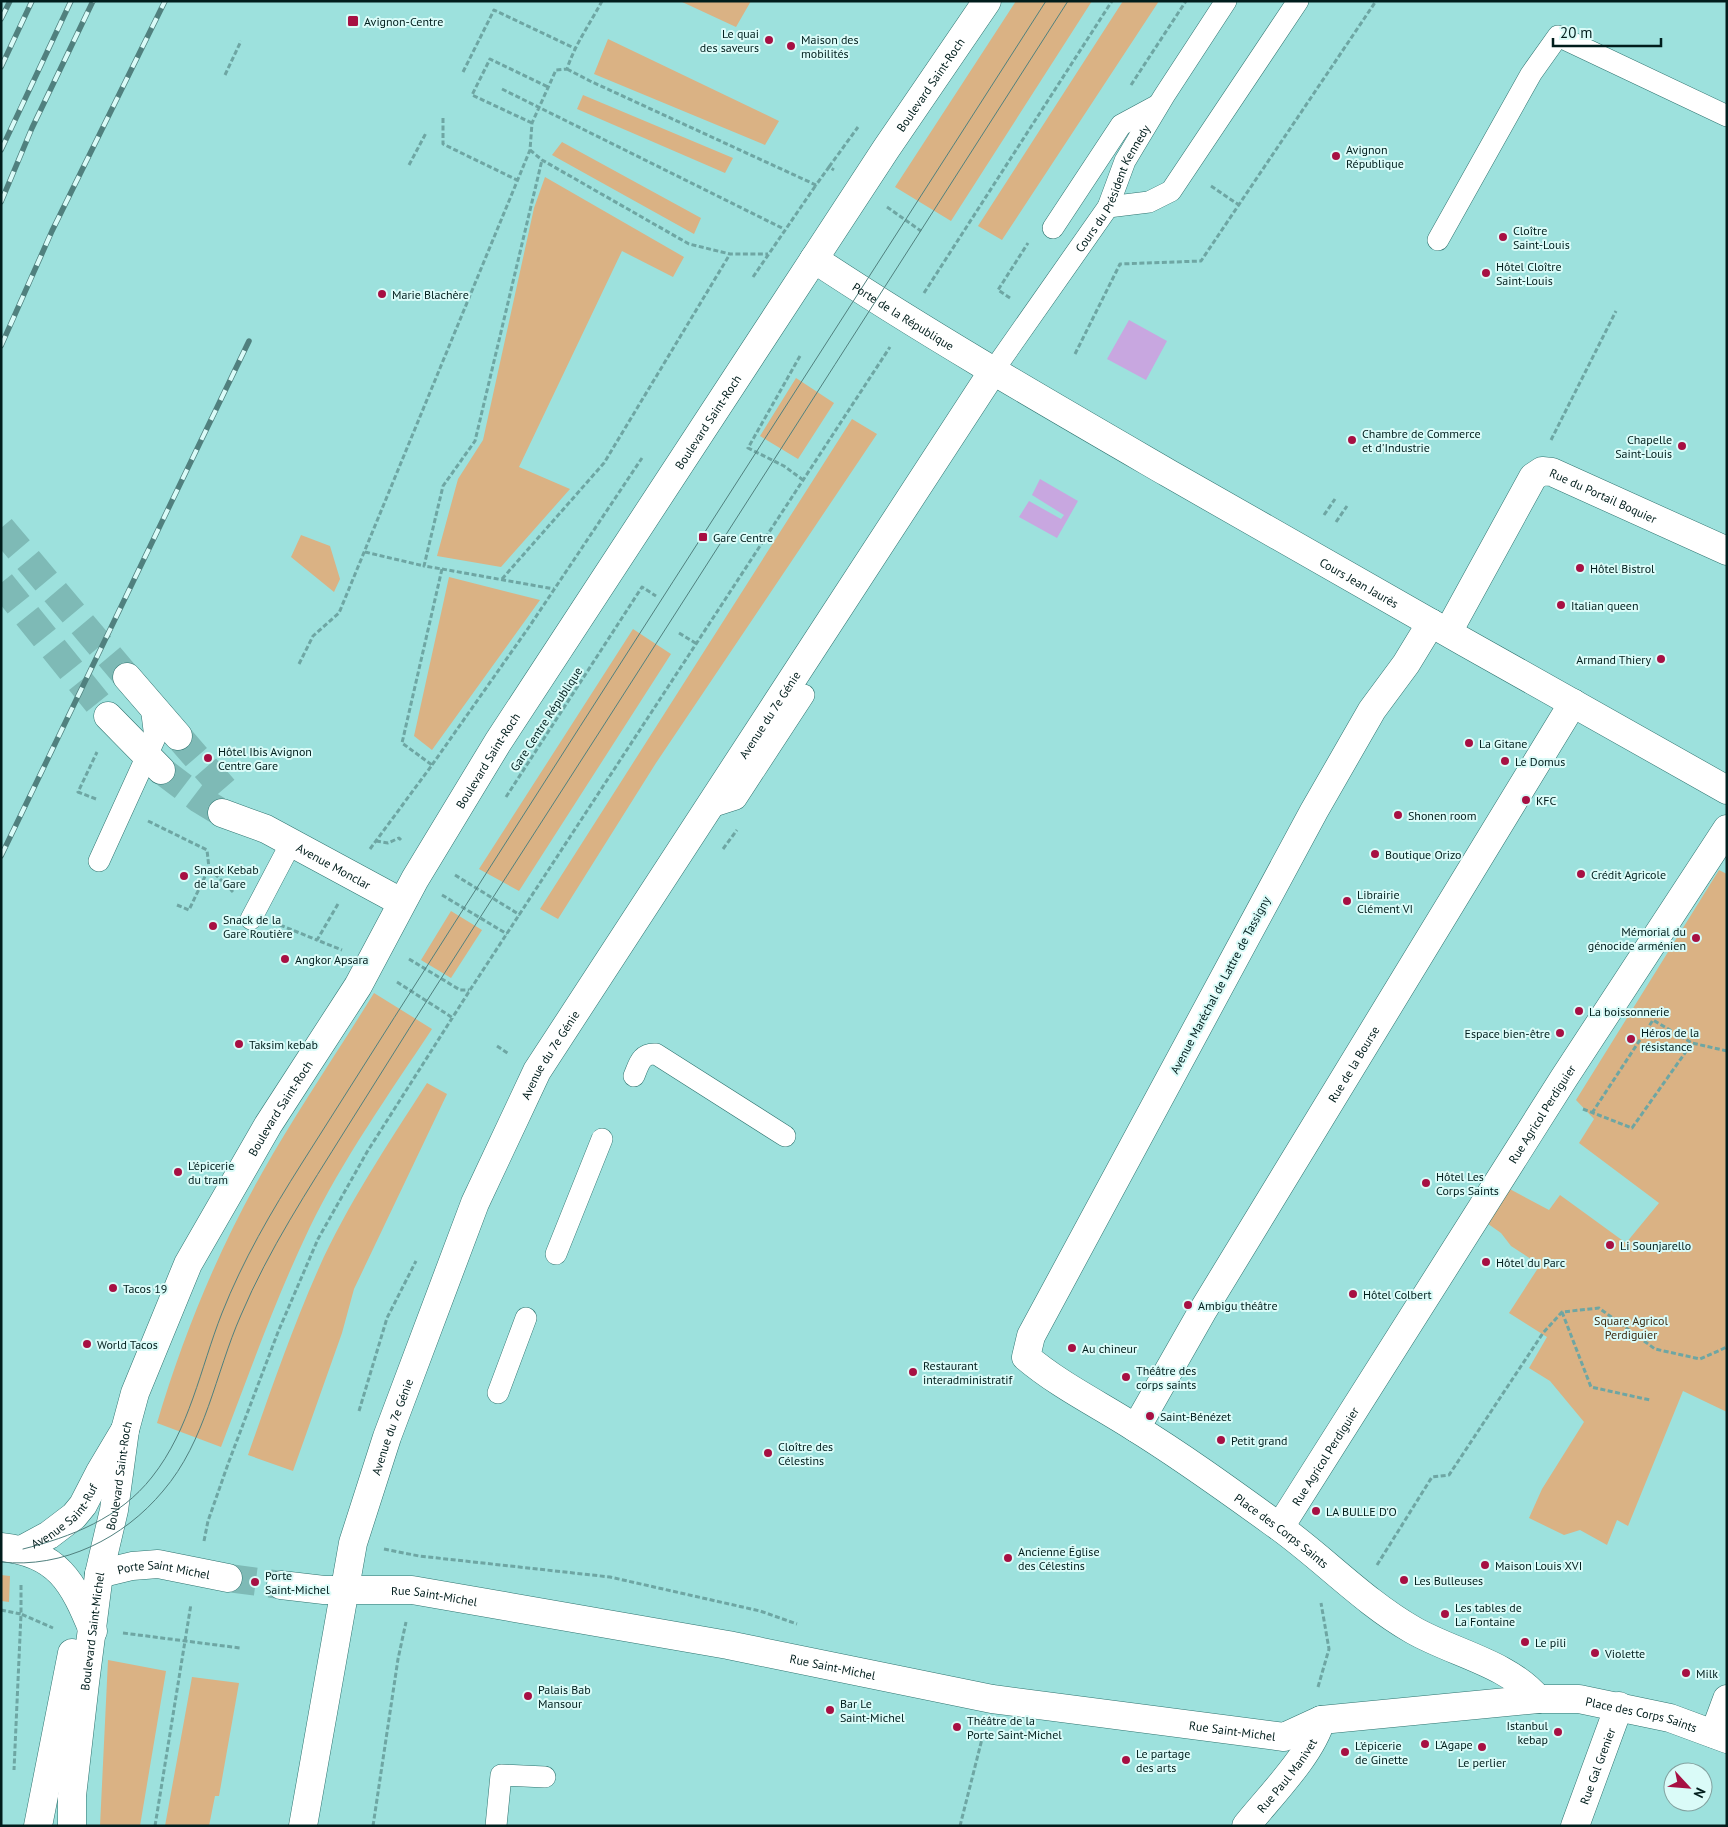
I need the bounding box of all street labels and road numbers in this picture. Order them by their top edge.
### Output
street label: Boulevard Saint-Roch [893,35,967,134]
street label: Cours du Président Kennedy [1071,121,1153,255]
street label: Porte de la République [850,279,957,353]
street label: Boulevard Saint-Roch [671,372,744,472]
street label: Rue du Portail Boquier [1547,465,1659,526]
street label: Cours Jean Jaurès [1317,554,1401,611]
street label: Gare Centre République [507,664,585,774]
street label: Avenue du 7e Génie [735,668,803,761]
street label: Boulevard Saint-Roch [452,710,523,811]
street label: Avenue Monclar [294,840,374,892]
street label: Avenue Maréchal de Lattre de Tassigny [1167,893,1273,1076]
street label: Avenue du 7e Génie [517,1007,582,1101]
street label: Rue de la Bourse [1324,1023,1382,1105]
street label: Boulevard Saint-Roch [244,1057,315,1158]
street label: Rue Agricol Perdiguier [1505,1062,1578,1166]
street label: Avenue du 7e Génie [368,1376,416,1477]
street label: Rue Agricol Perdiguier [1288,1404,1362,1508]
street label: Boulevard Saint-Roch [102,1419,135,1532]
street label: Avenue Saint-Ruf [28,1480,101,1551]
street label: Place des Corps Saints [1232,1490,1332,1571]
street label: Porte Saint Michel [116,1556,212,1582]
street label: Boulevard Saint-Michel [77,1570,107,1691]
street label: Rue Saint-Michel [391,1582,479,1609]
street label: Rue Saint-Michel [789,1650,878,1683]
street label: Place des Corps Saints [1584,1693,1699,1735]
street label: Rue Saint-Michel [1188,1717,1277,1743]
street label: Rue Gal Grenier [1576,1726,1618,1806]
street label: Rue Paul Manivet [1253,1736,1320,1815]

